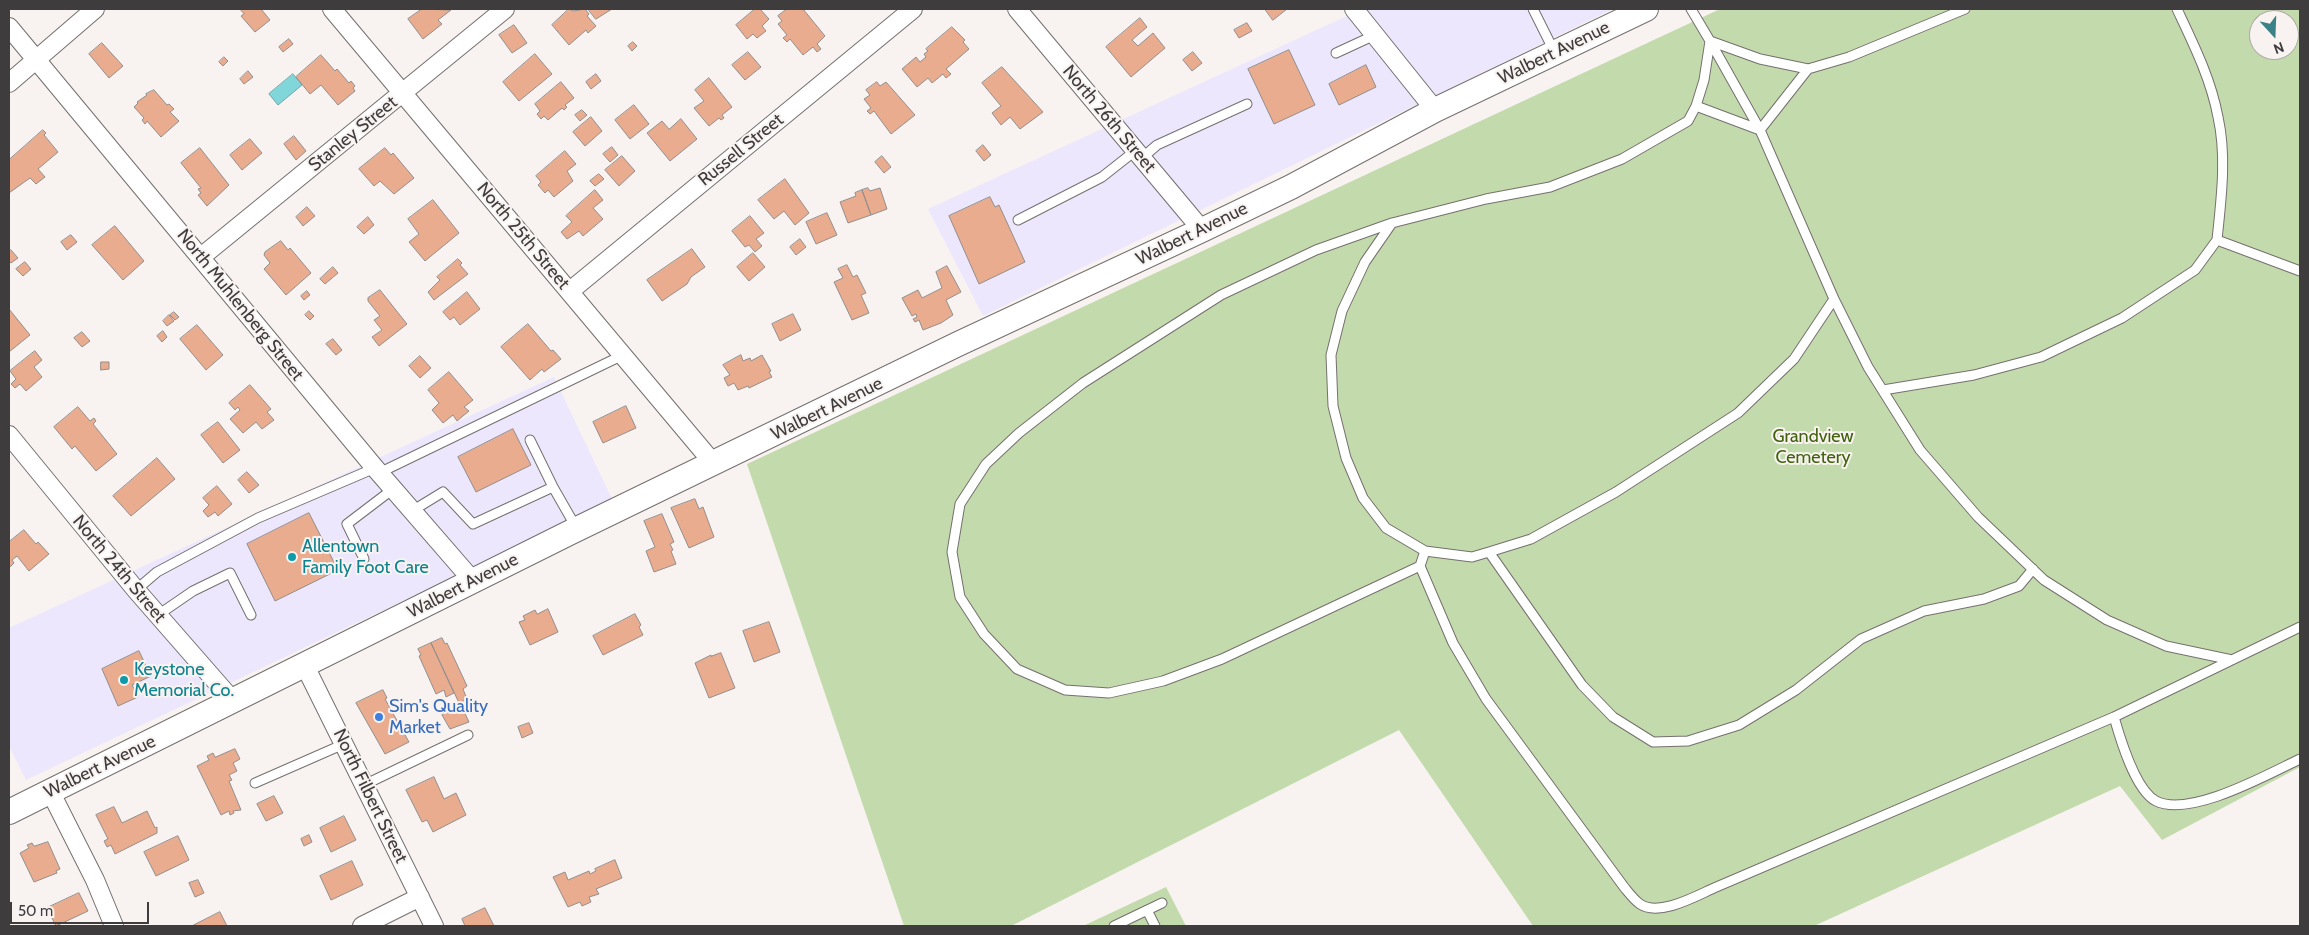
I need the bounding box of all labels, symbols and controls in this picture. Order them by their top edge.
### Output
north arrow [2249,10,2299,60]
street label: Walbert Avenue [1495,17,1613,89]
text: N [2271,38,2287,58]
street label: North 26th Street [1058,61,1160,177]
street label: Stanley Street [304,92,402,176]
street label: Russell Street [694,109,788,191]
street label: North 25th Street [472,178,574,294]
street label: Walbert Avenue [1133,198,1251,270]
street label: North Muhlenberg Street [172,225,308,385]
street label: Walbert Avenue [768,373,886,445]
park label: Grandview Cemetery [1772,426,1854,468]
street label: North 24th Street [68,511,170,627]
place label: Allentown Family Foot Care [302,536,429,578]
street label: Walbert Avenue [404,549,522,623]
marker: Allentown Family Foot Care [286,551,298,563]
place label: Keystone Memorial Co. [134,659,234,702]
marker: Keystone Memorial Co. [118,674,130,686]
place label: Sim's Quality Market [389,696,488,739]
marker: Sim's Quality Market [373,711,385,723]
street label: North Filbert Street [328,725,412,867]
street label: Walbert Avenue [41,731,159,803]
scale bar [12,892,151,924]
text: 50 m [18,902,53,920]

